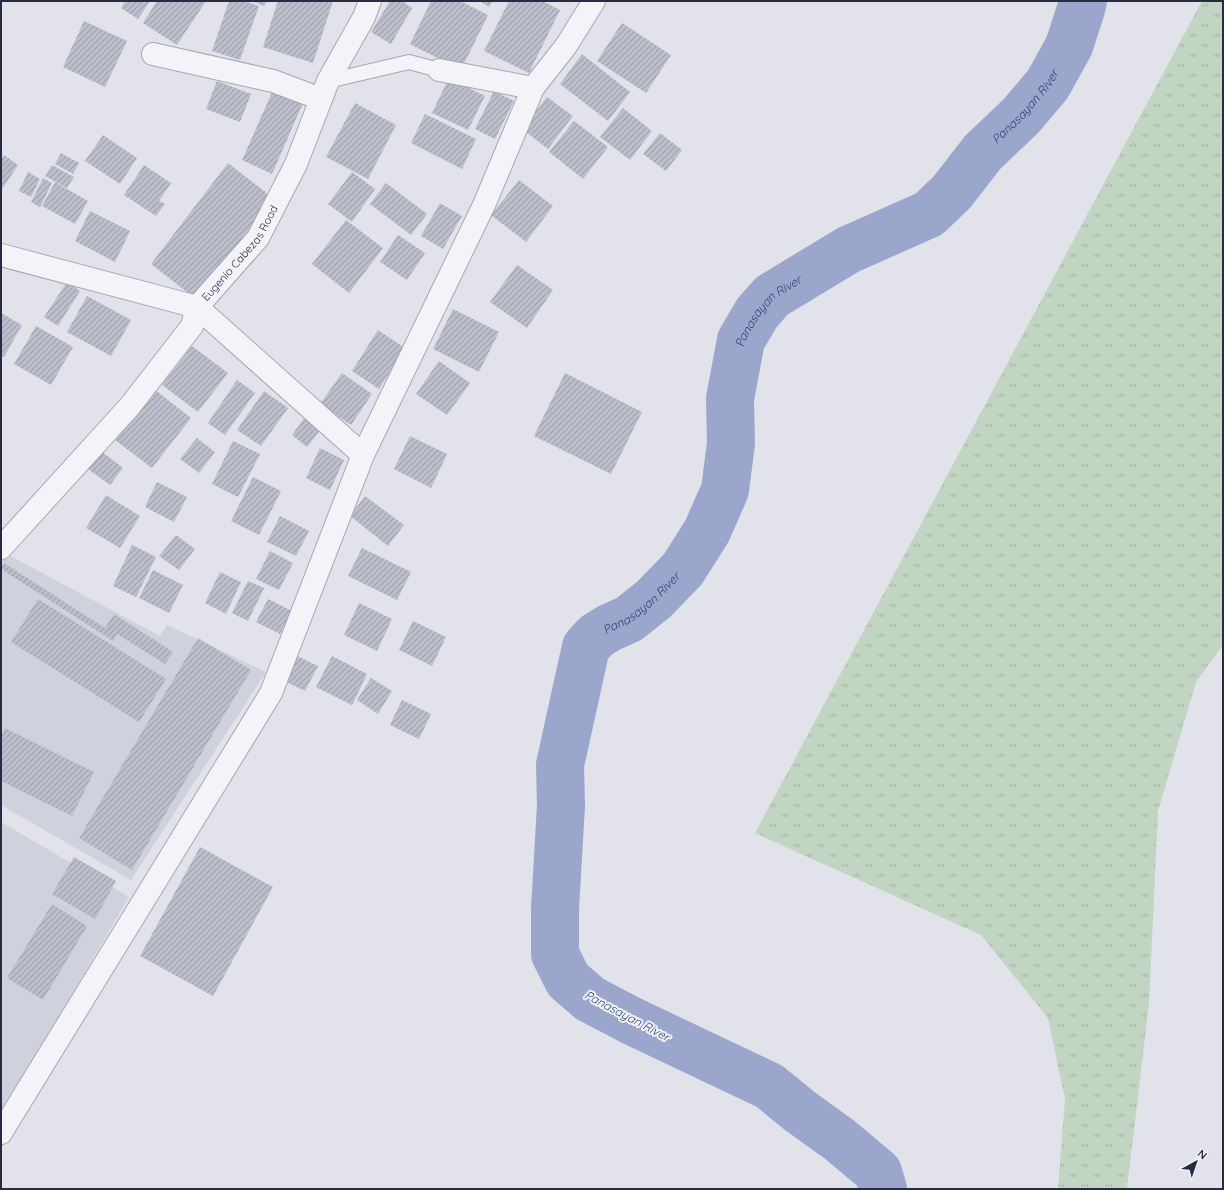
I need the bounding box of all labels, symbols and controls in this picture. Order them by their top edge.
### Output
water label: Panasayan River [988,66,1062,147]
street label: Eugenio Cabezas Road [199,203,281,304]
water label: Panasayan River [732,271,805,348]
water label: Panasayan River [600,568,684,637]
water label: Panasayan River [582,987,674,1045]
north arrow [1176,1142,1216,1182]
text: N [1195,1146,1210,1162]

